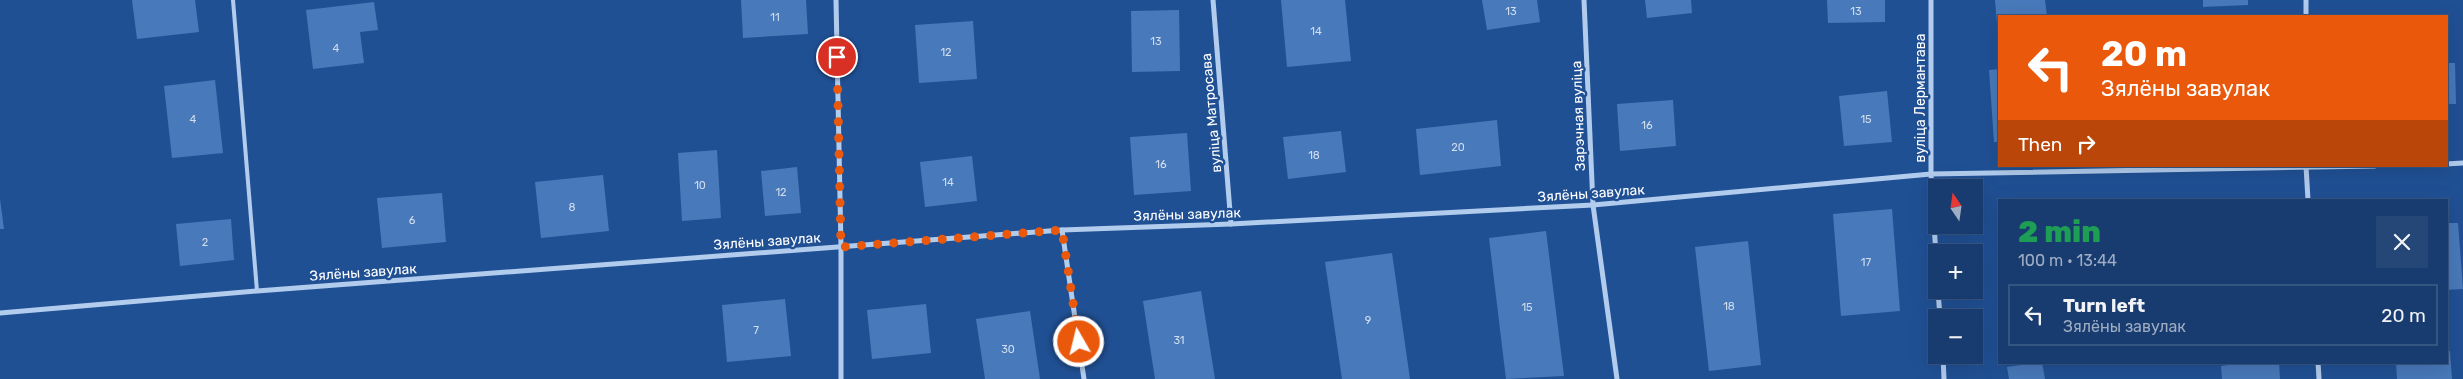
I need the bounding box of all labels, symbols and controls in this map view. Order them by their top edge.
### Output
house number: 13 [1505,5,1517,18]
house number: 13 [1850,5,1862,18]
house number: 11 [770,11,780,24]
house number: 14 [1310,25,1322,38]
text: 20 m [2101,33,2187,75]
street label: вуліца Лермантава [1912,34,1929,162]
house number: 13 [1150,35,1162,48]
icon: left [2018,35,2083,100]
pin [816,36,858,78]
house number: 4 [333,42,340,55]
icon: arrive [823,43,851,71]
house number: 12 [940,46,952,59]
street label: вуліца Матросава [1198,53,1225,173]
street label: Зарэчная вуліца [1568,60,1589,172]
text: Зялёны завулак [2101,75,2270,102]
house number: 4 [190,113,197,126]
house number: 15 [1860,113,1872,126]
house number: 16 [1641,119,1653,132]
icon: right [2072,130,2100,158]
text: Then [2018,133,2062,156]
house number: 20 [1451,141,1465,154]
house number: 18 [1308,149,1320,162]
house number: 16 [1155,158,1167,171]
house number: 14 [942,176,954,189]
house number: 10 [694,179,706,192]
north arrow [1928,179,1982,234]
map controls [1928,179,1983,364]
street label: Зялёны завулак [1537,181,1646,206]
house number: 12 [775,186,787,199]
house number: 8 [569,201,576,214]
street label: Зялёны завулак [1133,204,1242,225]
house number: 6 [409,214,416,227]
text: 2 min [2018,214,2101,250]
button: close [2376,216,2428,268]
street label: Зялёны завулак [713,229,822,254]
house number: 2 [202,236,208,249]
button: + [1928,244,1983,299]
text: 100 m · 13:44 [2018,251,2117,270]
house number: 17 [1861,256,1872,269]
street label: Зялёны завулак [309,260,418,285]
text: Turn left [2063,294,2145,317]
house number: 18 [1723,300,1735,313]
house number: 15 [1521,301,1533,314]
icon: left [2020,301,2048,329]
text: 20 m [2381,304,2426,327]
button: − [1928,309,1983,364]
house number: 9 [1365,314,1371,327]
position arrow [1052,315,1104,367]
text: Зялёны завулак [2063,317,2186,336]
house number: 7 [753,324,759,337]
house number: 31 [1173,334,1185,347]
house number: 30 [1001,343,1015,356]

